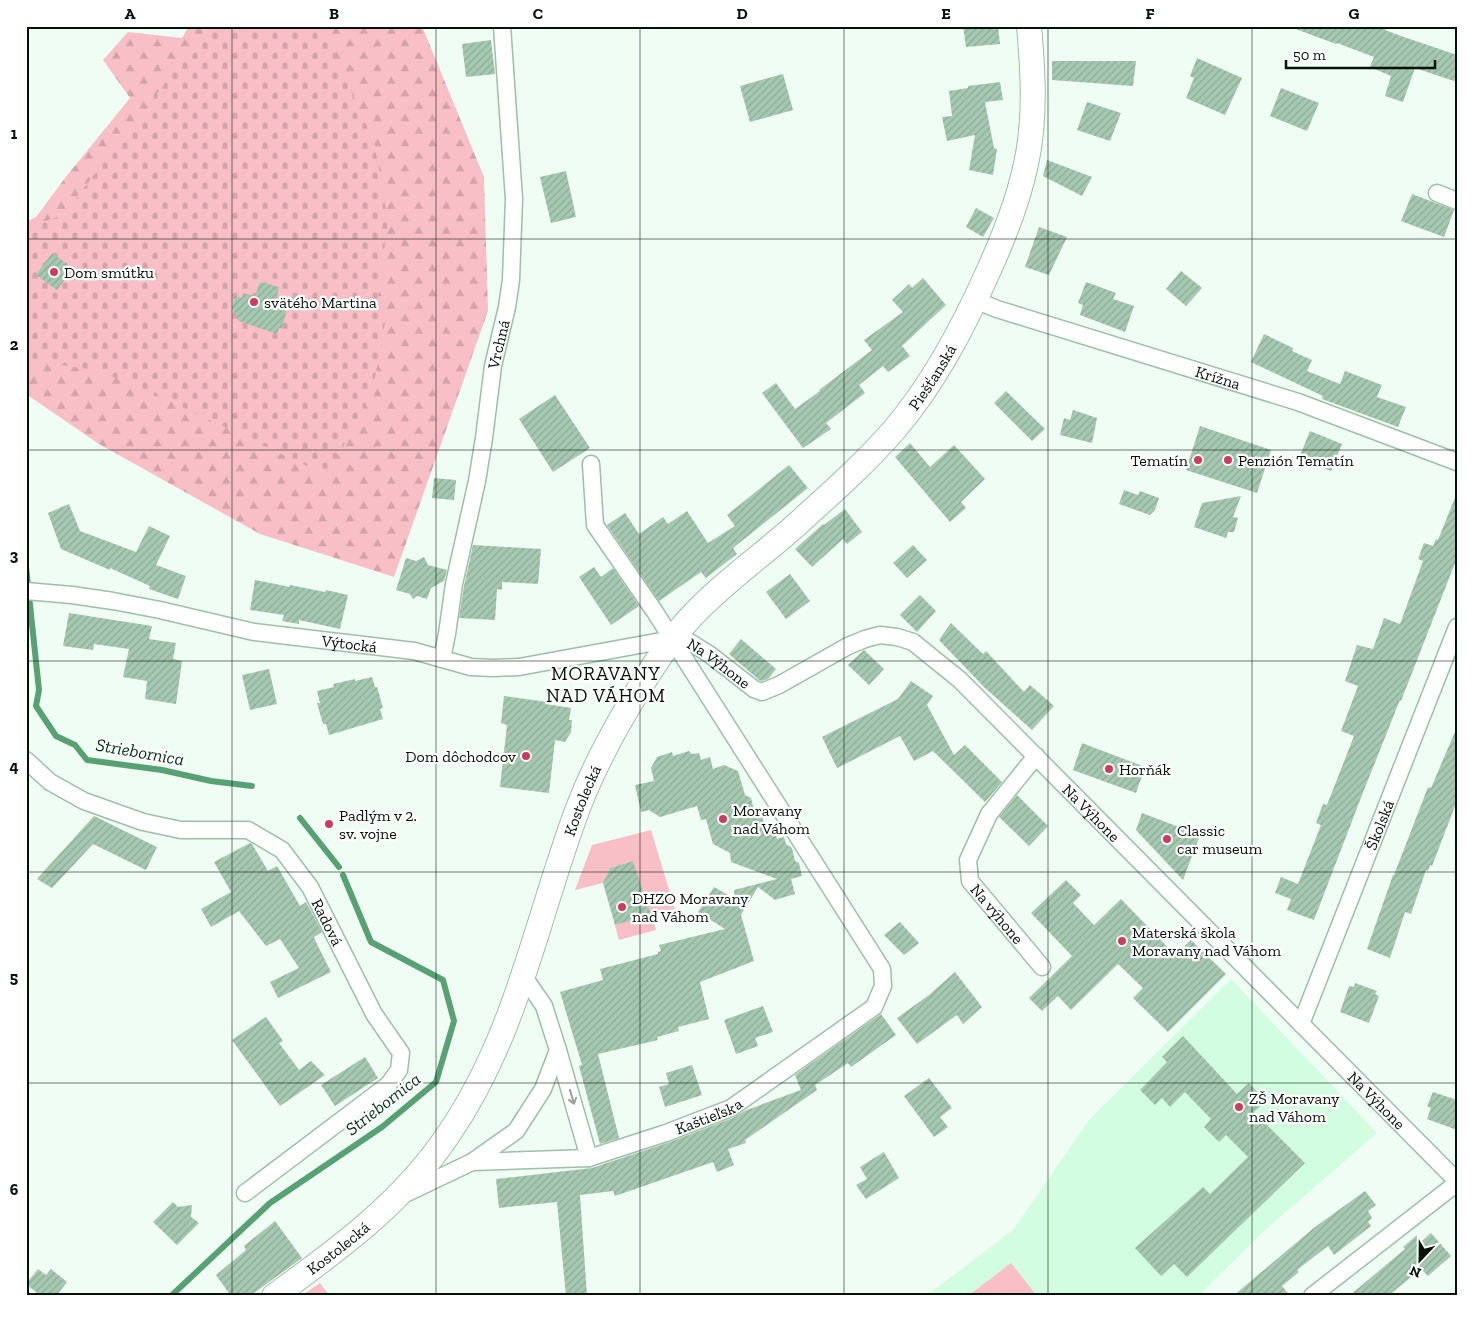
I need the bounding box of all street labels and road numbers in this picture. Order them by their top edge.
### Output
street label: Vrchná [483,318,513,372]
street label: Piešťanská [904,341,960,414]
street label: Krížna [1193,361,1243,393]
street label: Výtocká [320,630,378,656]
street label: Na Výhone [684,633,754,692]
street label: Kostolecká [559,762,605,838]
street label: Na Výhone [1059,780,1124,846]
street label: Školská [1361,797,1398,853]
street label: Na výhone [967,880,1028,948]
street label: Radová [308,895,348,949]
street label: Na Výhone [1344,1067,1410,1133]
street label: Kaštieľska [672,1094,746,1138]
street label: Kostolecká [303,1217,373,1278]

